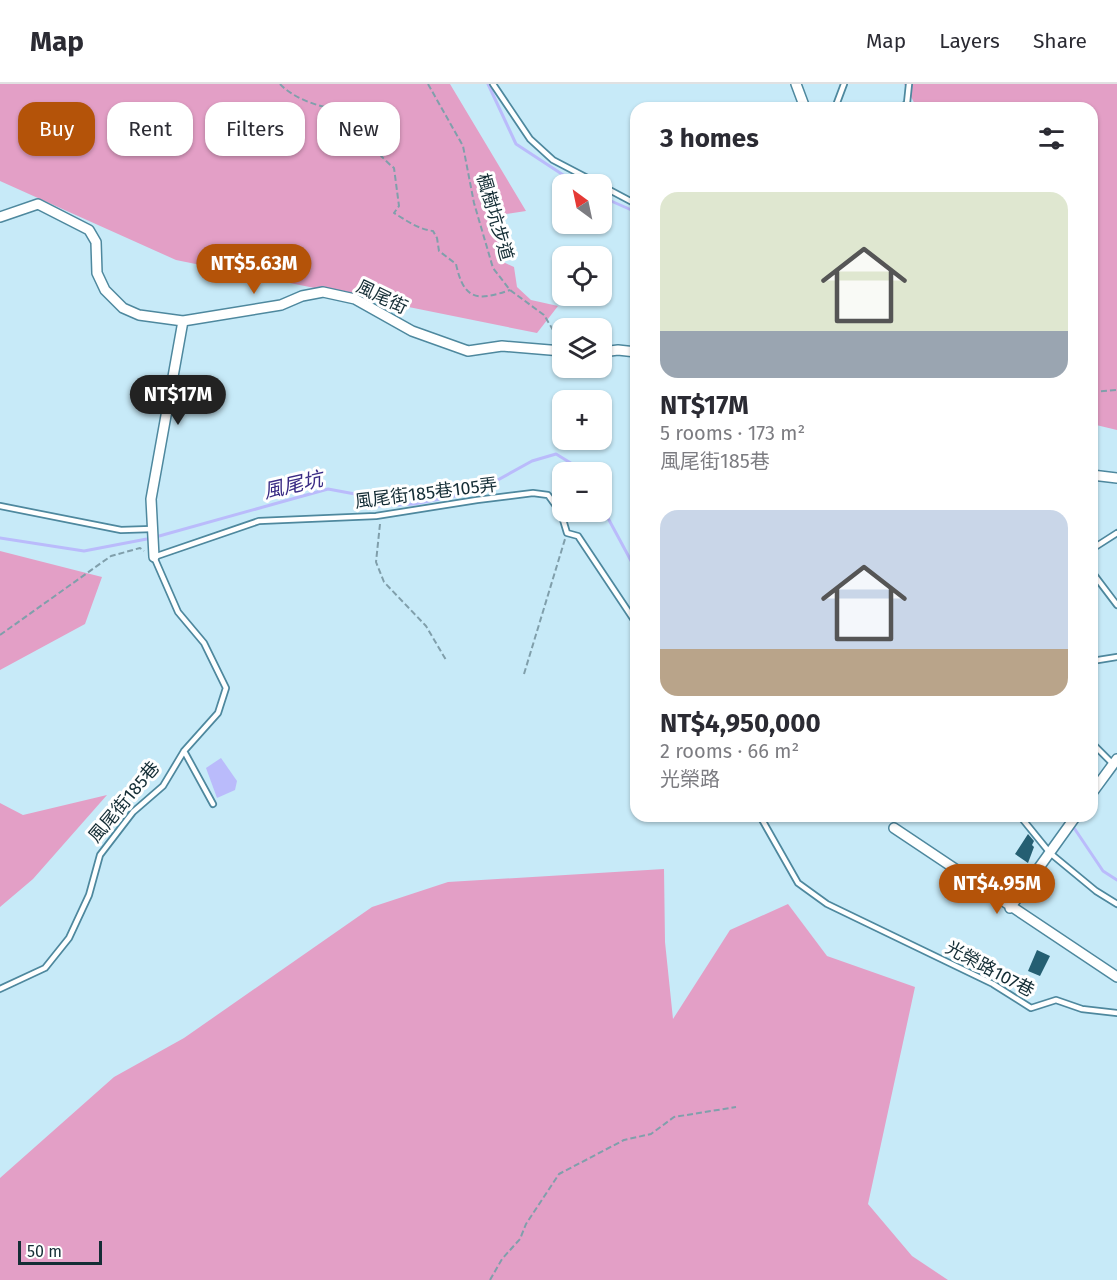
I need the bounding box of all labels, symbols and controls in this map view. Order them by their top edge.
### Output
text: Map [30,25,84,58]
text: Map [866,28,906,54]
text: Layers [939,28,1000,54]
text: Share [1033,28,1087,54]
chip: Buy [18,102,95,156]
chip: Rent [107,102,193,156]
chip: Filters [205,102,305,156]
chip: New [317,102,400,156]
icon: filters [1035,122,1068,155]
text: 3 homes [660,123,759,154]
street label: 楓樹坑步道 [472,171,518,263]
north arrow [552,174,612,234]
map controls [552,174,612,522]
icon: home [810,231,918,339]
pin: NT$5.63M [192,244,316,295]
button: locate [552,246,612,306]
text: NT$5.63M [210,251,298,275]
street label: 風尾街 [353,275,411,319]
button: layers [552,318,612,378]
pin: NT$17M [129,375,227,426]
text: NT$17M [144,382,212,406]
button: + [552,390,612,450]
text: NT$17M [660,390,749,421]
text: 5 rooms · 173 m² [660,421,805,445]
text: 風尾街185巷 [660,449,770,473]
button: − [552,462,612,522]
water label: 風尾坑 [261,466,328,503]
street label: 風尾街185巷105弄 [353,473,499,513]
icon: home [810,549,918,657]
text: NT$4,950,000 [660,708,821,739]
text: 2 rooms · 66 m² [660,739,799,763]
street label: 風尾街185巷 [84,757,164,847]
text: 光榮路 [660,767,720,791]
pin: NT$4.95M [935,864,1059,915]
text: NT$4.95M [953,871,1041,895]
street label: 光榮路107巷 [942,936,1038,1002]
scale bar [18,1238,102,1266]
text: 50 m [27,1242,62,1261]

